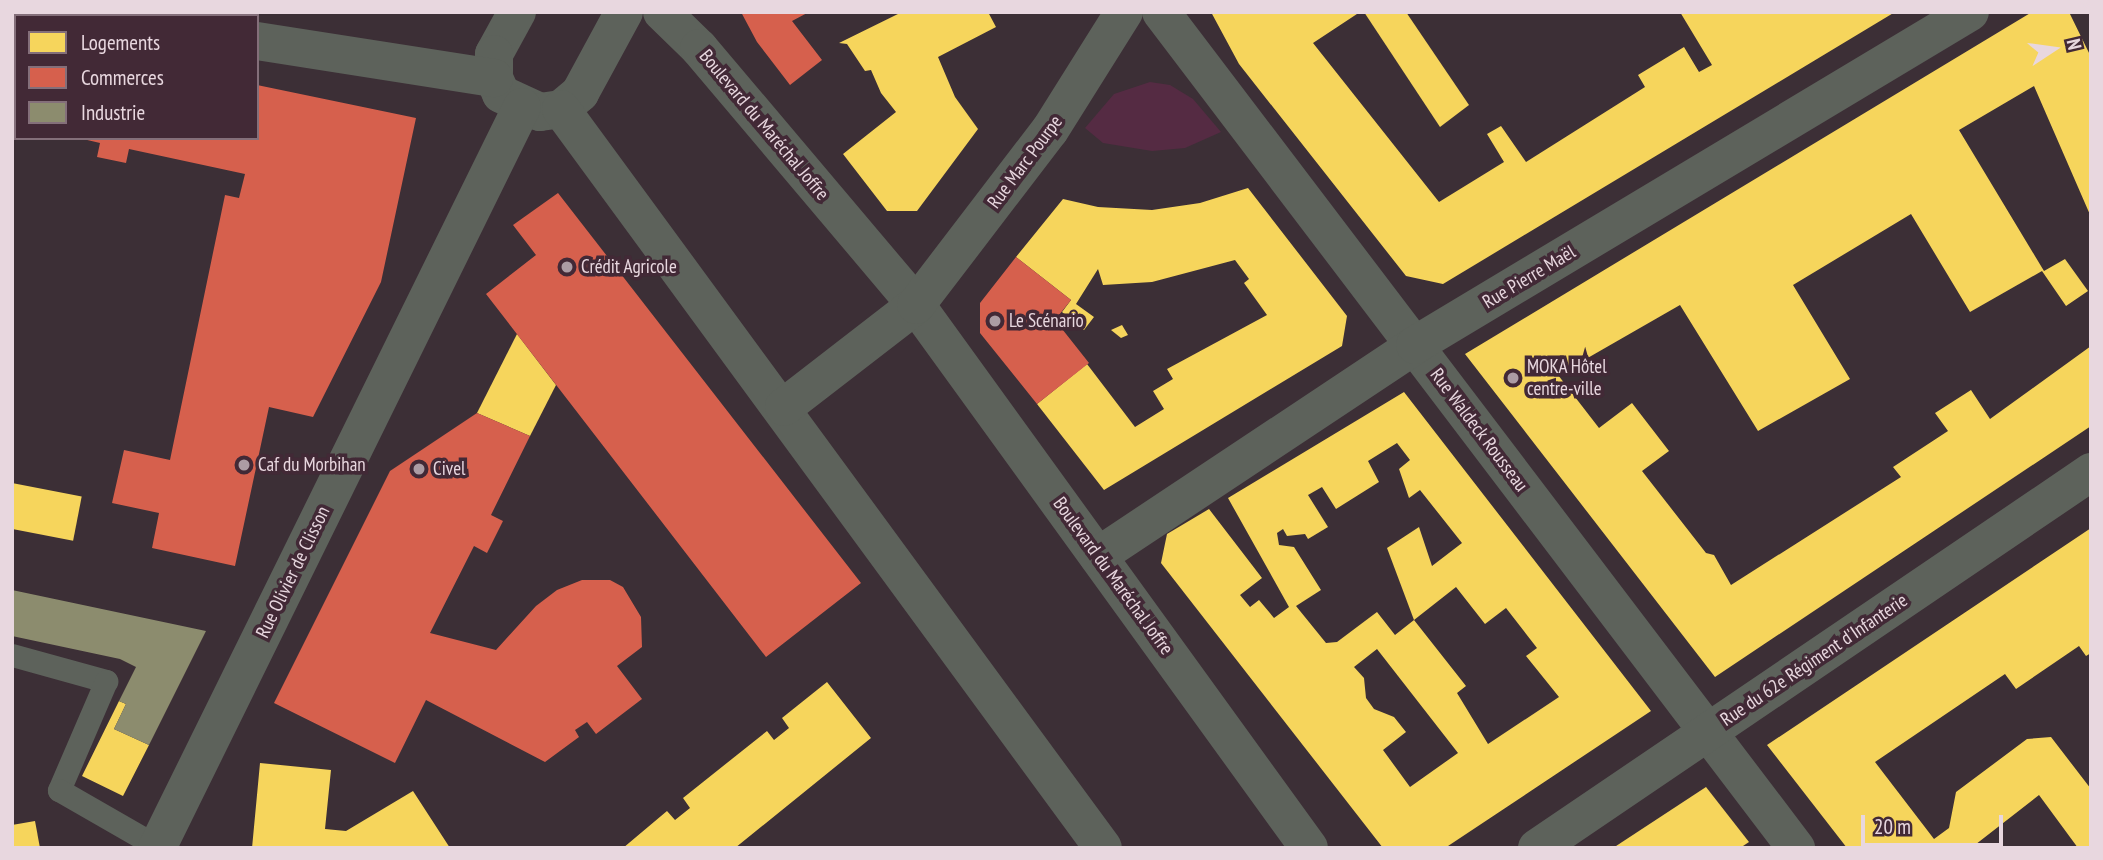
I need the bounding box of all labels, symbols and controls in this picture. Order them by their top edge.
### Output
legend [14,14,259,140]
north arrow [2019,14,2089,84]
text: Logements [81,29,160,56]
text: N [2062,37,2087,52]
street label: Boulevard du Maréchal Joffre [694,45,834,205]
text: Commerces [81,64,164,91]
text: Industrie [81,99,145,126]
street label: Rue Marc Pourpe [983,111,1067,213]
street label: Rue Pierre Maël [1479,240,1579,314]
place label: Crédit Agricole [581,256,677,278]
marker: Crédit Agricole [559,259,575,275]
place label: Le Scénario [1009,310,1084,332]
marker: Le Scénario [987,313,1003,329]
place label: MOKA Hôtel centre-ville [1527,356,1607,400]
street label: Rue Waldeck Rousseau [1425,364,1533,496]
marker: MOKA Hôtel centre-ville [1505,370,1521,386]
place label: Caf du Morbihan [258,454,366,476]
marker: Caf du Morbihan [236,457,252,473]
place label: Civel [433,458,465,480]
marker: Civel [411,461,427,477]
street label: Boulevard du Maréchal Joffre [1048,493,1178,659]
street label: Rue Olivier de Clisson [251,502,335,642]
street label: Rue du 62e Régiment d'Infanterie [1716,589,1912,731]
scale bar [1865,800,2007,844]
text: 20 m [1874,813,1911,840]

